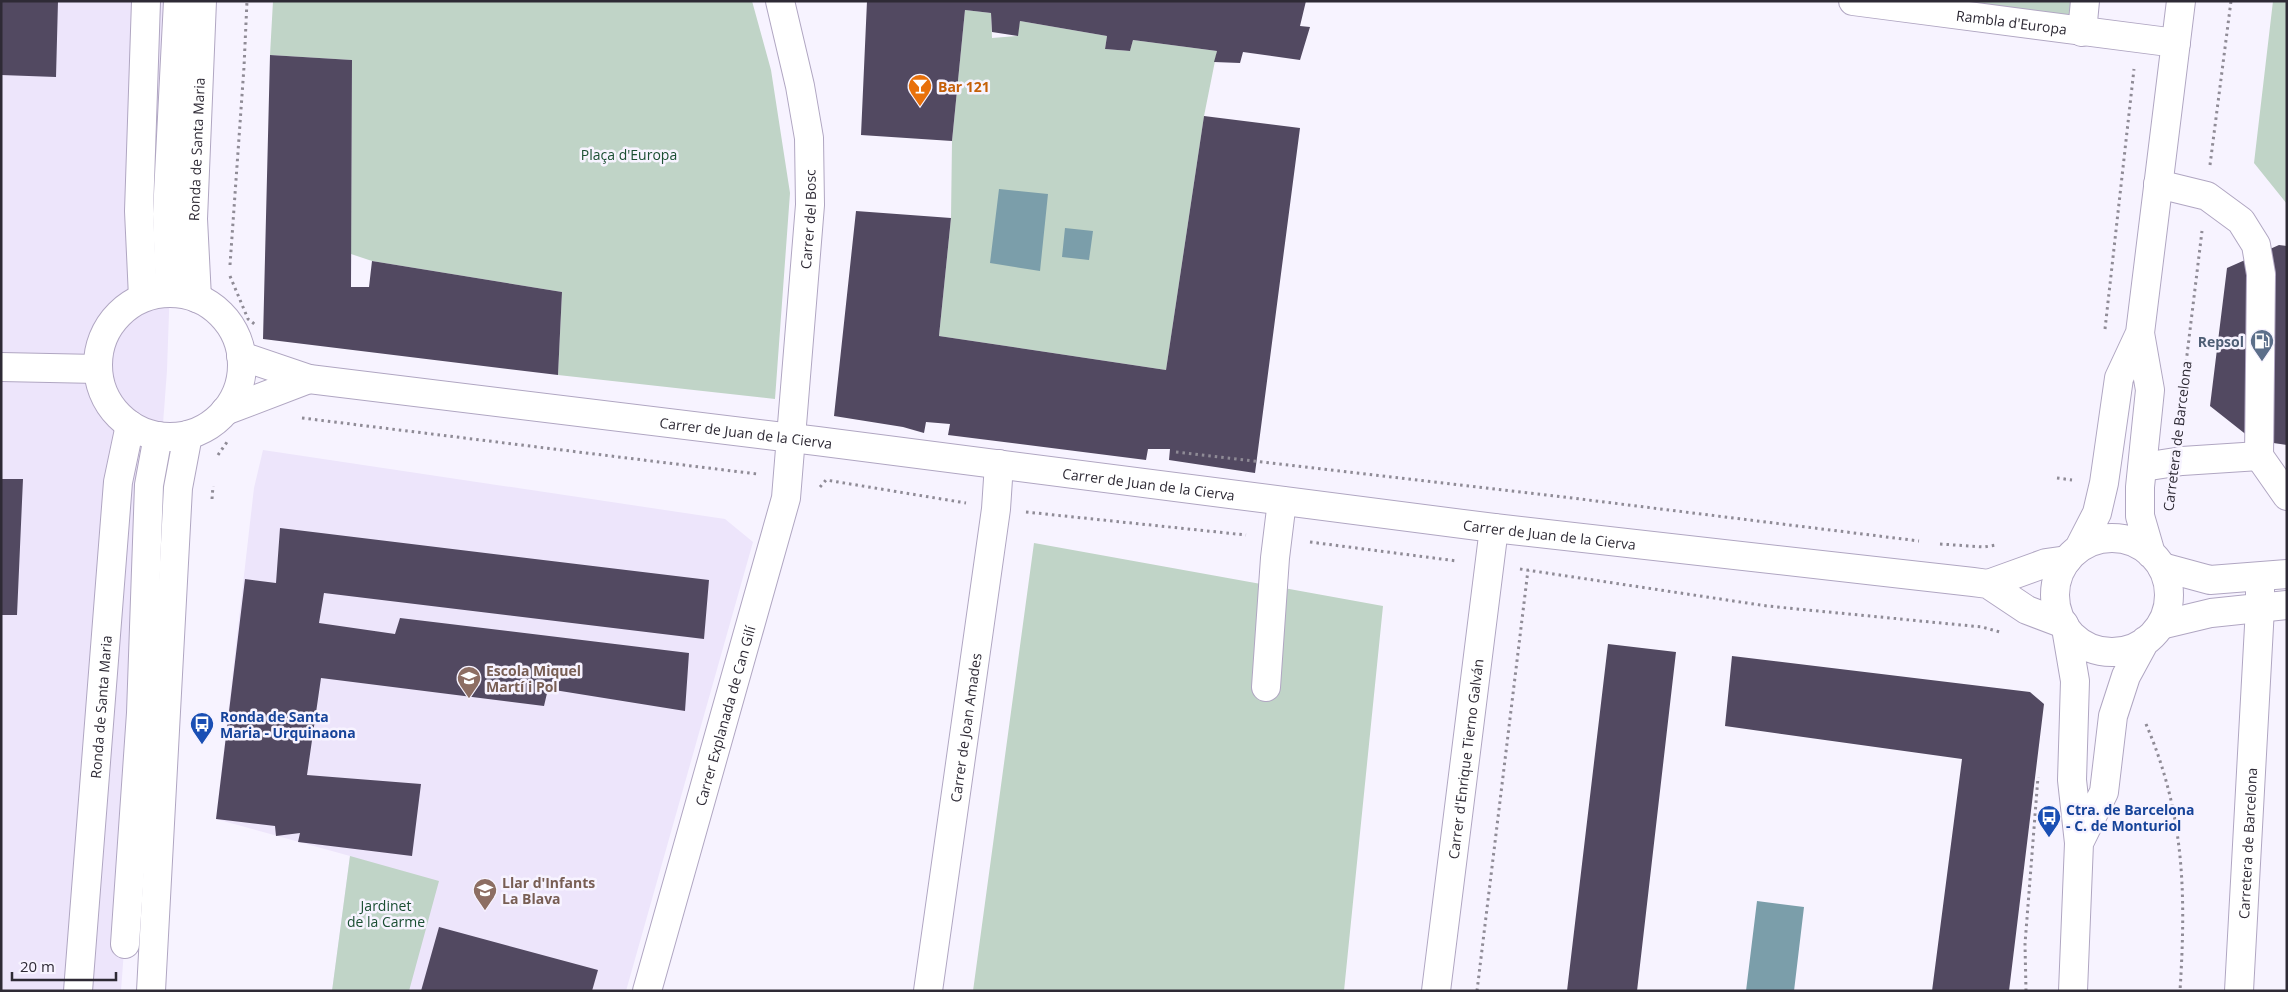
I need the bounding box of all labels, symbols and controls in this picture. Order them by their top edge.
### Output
street label: Rambla d'Europa [1955,5,2068,38]
bar icon: Bar 121 [907,73,933,107]
street label: Ronda de Santa Maria [183,77,208,221]
place label: Bar 121 [938,77,990,96]
park label: Plaça d'Europa [581,145,677,164]
street label: Carrer del Bosc [795,169,820,270]
fuel station icon: Repsol [2249,328,2275,362]
place label: Repsol [2198,332,2244,351]
street label: Carretera de Barcelona [2158,360,2196,512]
street label: Carrer de Juan de la Cierva [659,412,833,452]
street label: Carrer de Juan de la Cierva [1061,463,1236,504]
street label: Carrer de Juan de la Cierva [1462,515,1637,553]
street label: Carrer Explanada de Can Gilí [690,623,759,808]
street label: Ronda de Santa Maria [85,635,115,779]
street label: Carrer de Joan Amades [945,652,985,803]
street label: Carrer d'Enrique Tierno Galván [1443,658,1487,860]
place label: Escola Miquel Martí i Pol [486,661,581,696]
school or university icon: Escola Miquel Martí i Pol [456,665,482,699]
place label: Ronda de Santa Maria - Urquinaona [220,707,356,742]
bus stop icon: Ronda de Santa Maria - Urquinaona [189,711,215,745]
street label: Carretera de Barcelona [2233,767,2261,919]
place label: Ctra. de Barcelona - C. de Monturiol [2066,800,2195,835]
bus stop icon: Ctra. de Barcelona - C. de Monturiol [2036,804,2062,838]
place label: Llar d'Infants La Blava [502,873,595,908]
school or university icon: Llar d'Infants La Blava [472,877,498,911]
park label: Jardinet de la Carme [347,896,425,931]
scale bar [12,950,116,982]
text: 20 m [20,956,55,976]

